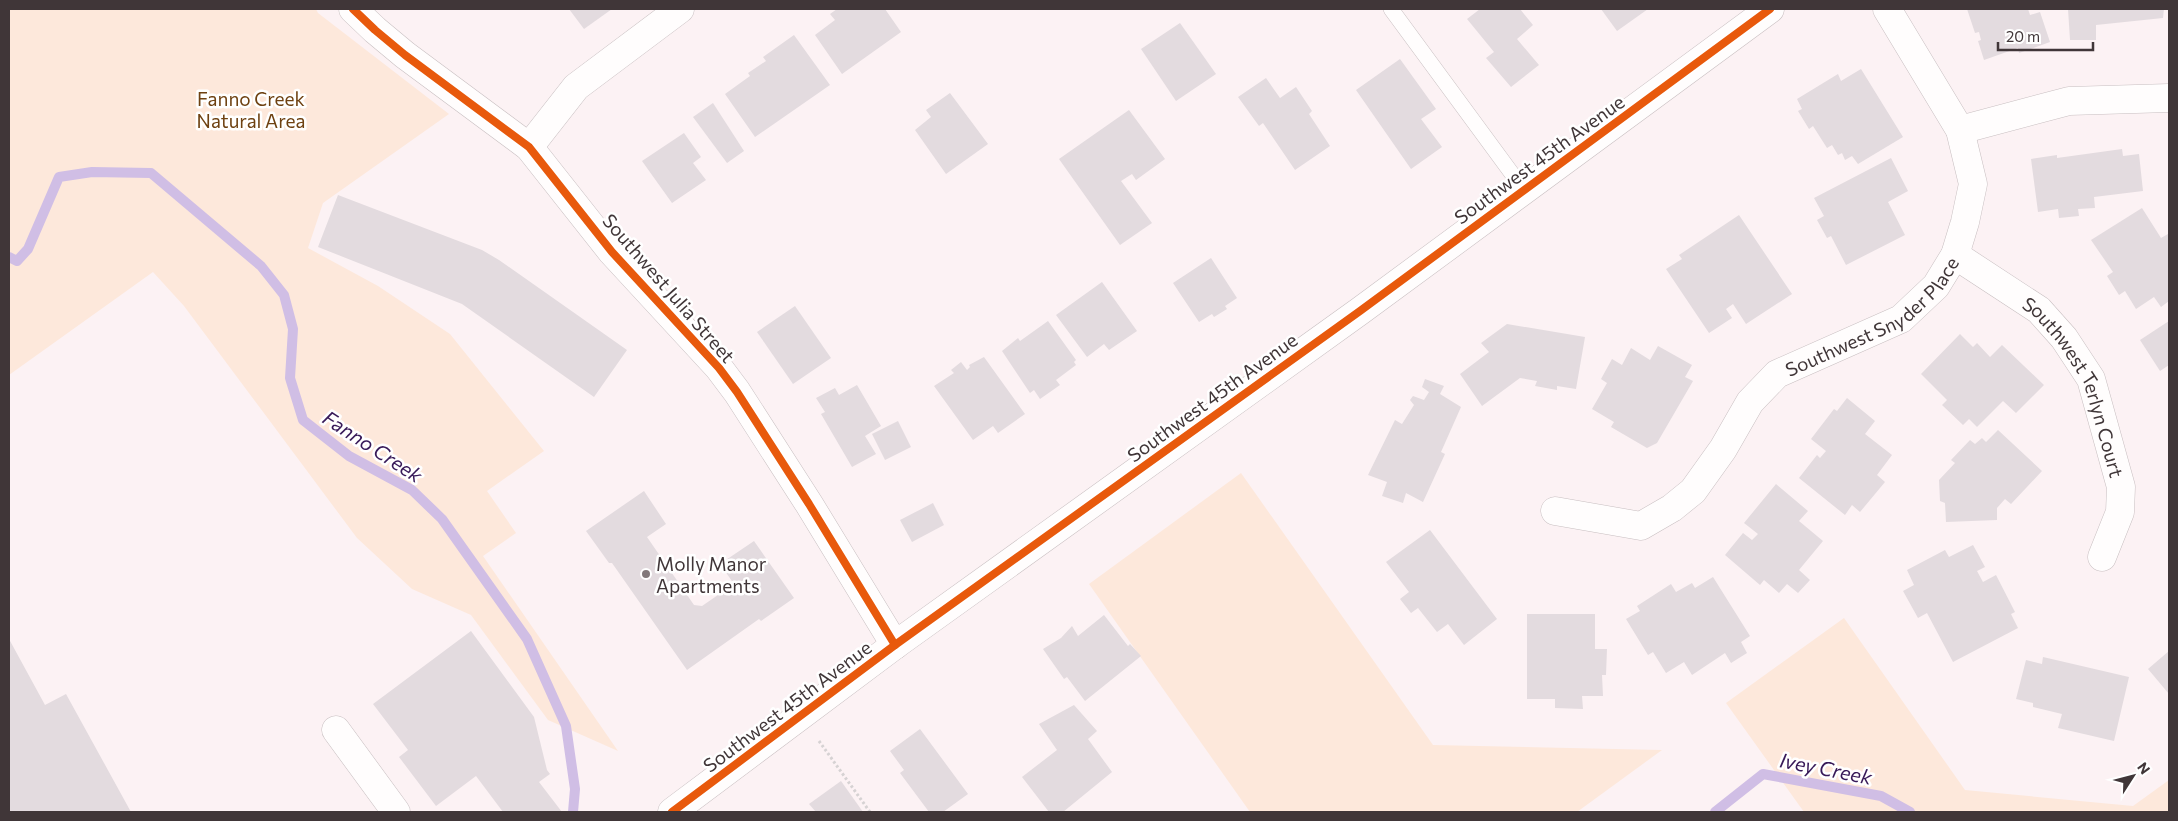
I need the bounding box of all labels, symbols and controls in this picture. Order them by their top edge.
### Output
scale bar [1998,20,2093,52]
text: 20 m [2006,27,2040,45]
park label: Fanno Creek Natural Area [197,87,305,132]
street label: Southwest 45th Avenue [1450,90,1628,228]
street label: Southwest Julia Street [598,209,740,367]
street label: Southwest Snyder Place [1781,252,1963,380]
street label: Southwest Terlyn Court [2019,291,2129,480]
street label: Southwest 45th Avenue [1123,328,1301,466]
water label: Fanno Creek [319,405,428,488]
place label: Molly Manor Apartments [656,552,767,597]
marker: Molly Manor Apartments [640,568,652,580]
street label: Southwest 45th Avenue [698,635,876,777]
water label: Ivey Creek [1778,747,1875,789]
north arrow [2108,751,2158,801]
text: N [2134,759,2154,777]

